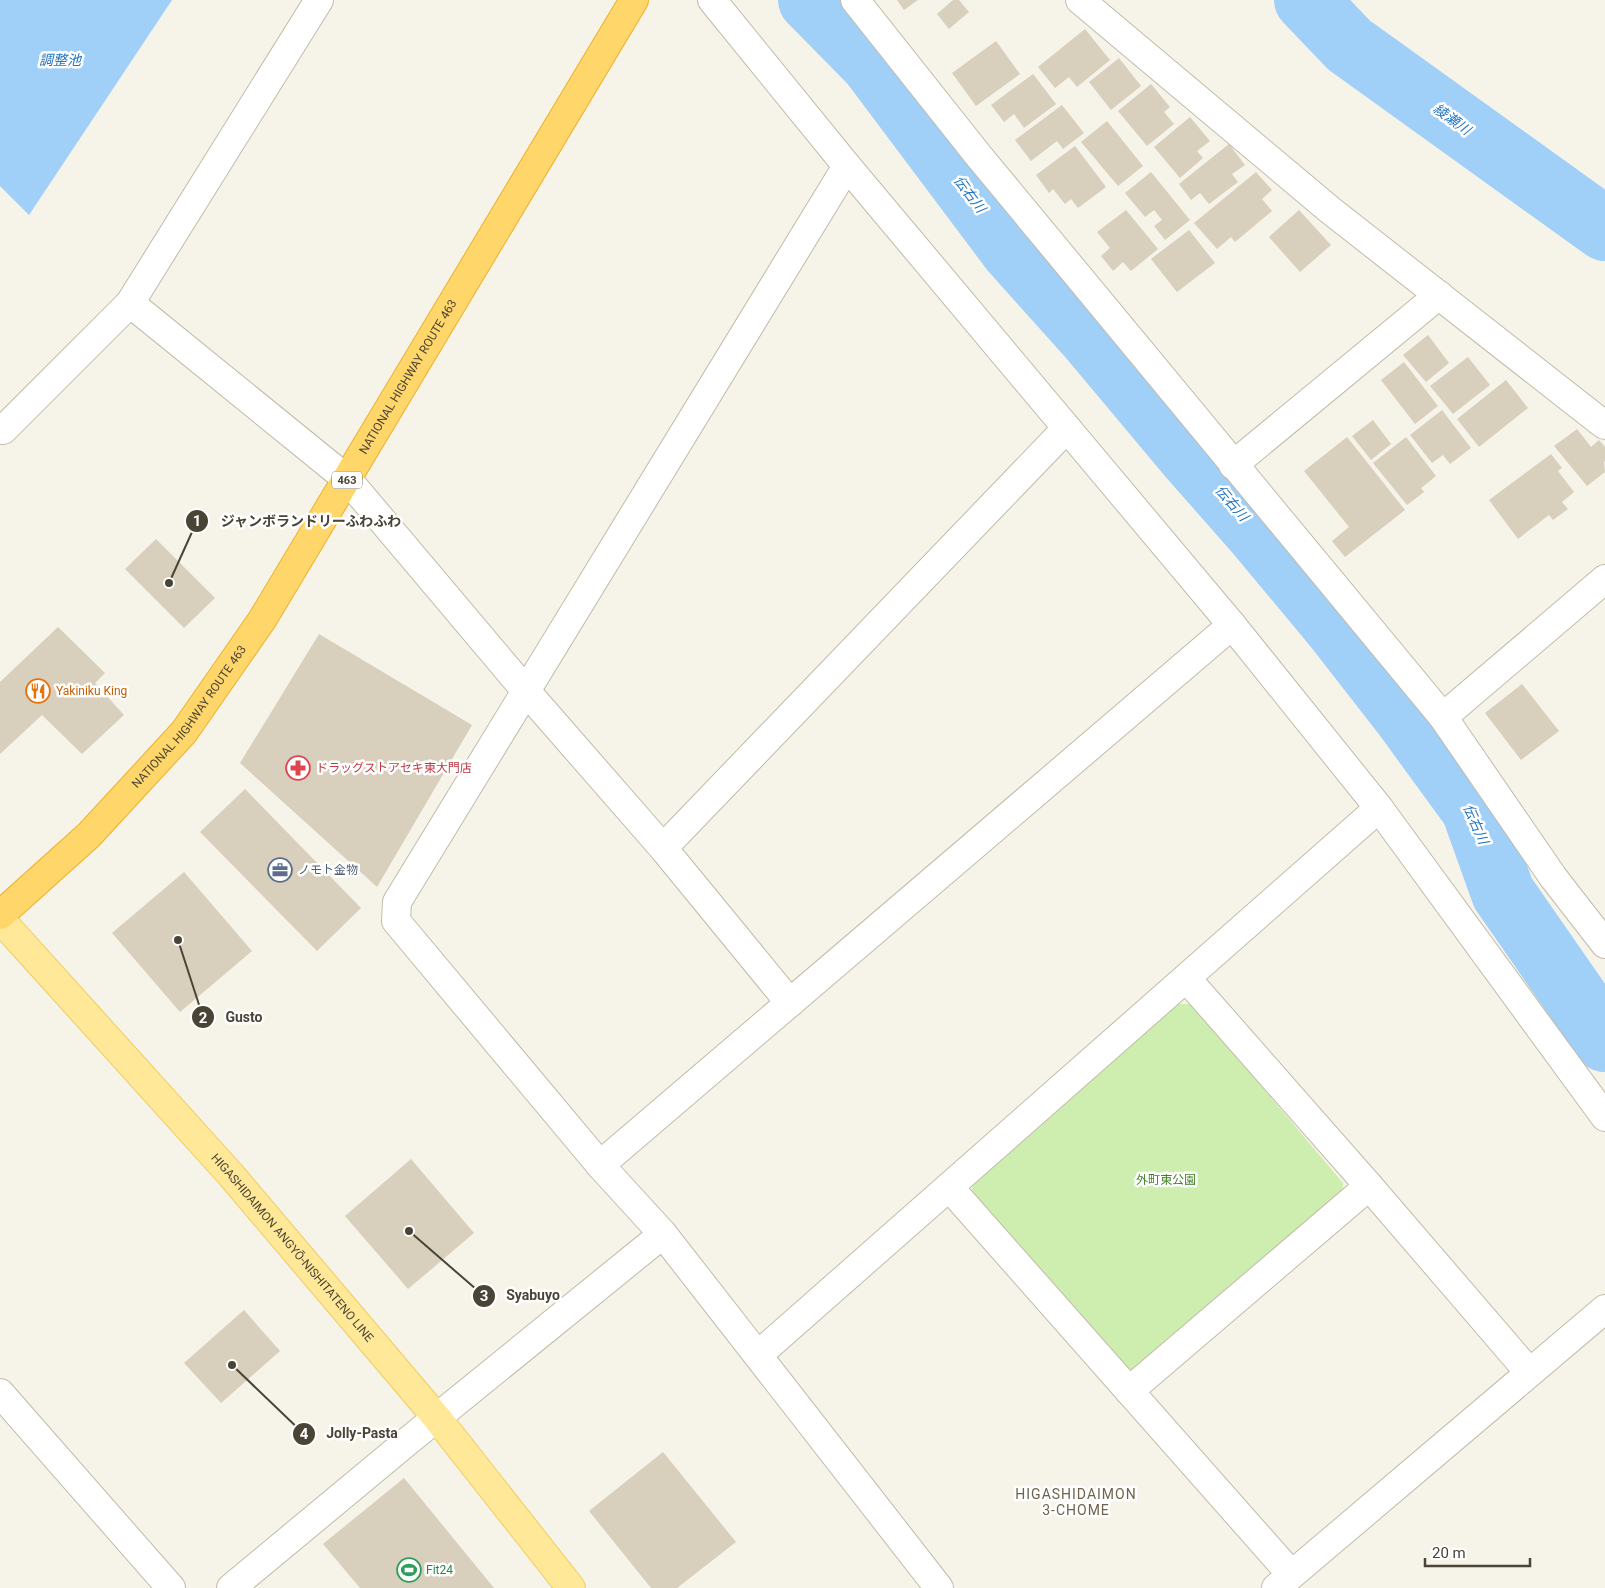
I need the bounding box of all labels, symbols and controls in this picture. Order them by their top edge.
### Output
water label: 調整池 [39,52,83,68]
water label: 綾瀬川 [1430,100,1475,139]
water label: 伝右川 [951,172,990,217]
street label: NATIONAL HIGHWAY ROUTE 463 [356,297,460,456]
road number: 463 [332,472,362,488]
water label: 伝右川 [1212,482,1253,526]
callout: ジャンボランドリーふわふわ [185,507,412,536]
text: 1 [193,512,201,530]
text: ジャンボランドリーふわふわ [221,513,401,529]
street label: NATIONAL HIGHWAY ROUTE 463 [129,643,249,791]
restaurant icon: Yakiniku King [25,678,51,704]
place label: Yakiniku King [56,684,127,698]
pharmacy icon: ドラッグストアセキ東大門店 [285,755,311,781]
place label: ドラッグストアセキ東大門店 [316,761,472,775]
water label: 伝右川 [1460,802,1493,848]
office icon: ノモト金物 [267,857,293,883]
place label: ノモト金物 [298,863,358,877]
callout: Gusto [190,1003,272,1032]
text: 2 [199,1009,208,1027]
text: Gusto [225,1009,263,1025]
street label: HIGASHIDAIMON ANGYŌ-NISHITATENO LINE [208,1151,376,1345]
park label: 外町東公園 [1136,1173,1196,1187]
callout: Syabuyo [471,1281,570,1310]
text: 3 [480,1287,488,1305]
text: Syabuyo [506,1287,560,1303]
callout: Jolly-Pasta [292,1419,408,1448]
text: 4 [300,1425,309,1443]
text: Jolly-Pasta [326,1425,398,1441]
district label: HIGASHIDAIMON 3-CHOME [1015,1486,1137,1518]
scale bar [1425,1536,1530,1568]
text: 20 m [1432,1544,1466,1562]
sports icon: Fit24 [396,1557,422,1583]
place label: Fit24 [426,1563,453,1577]

